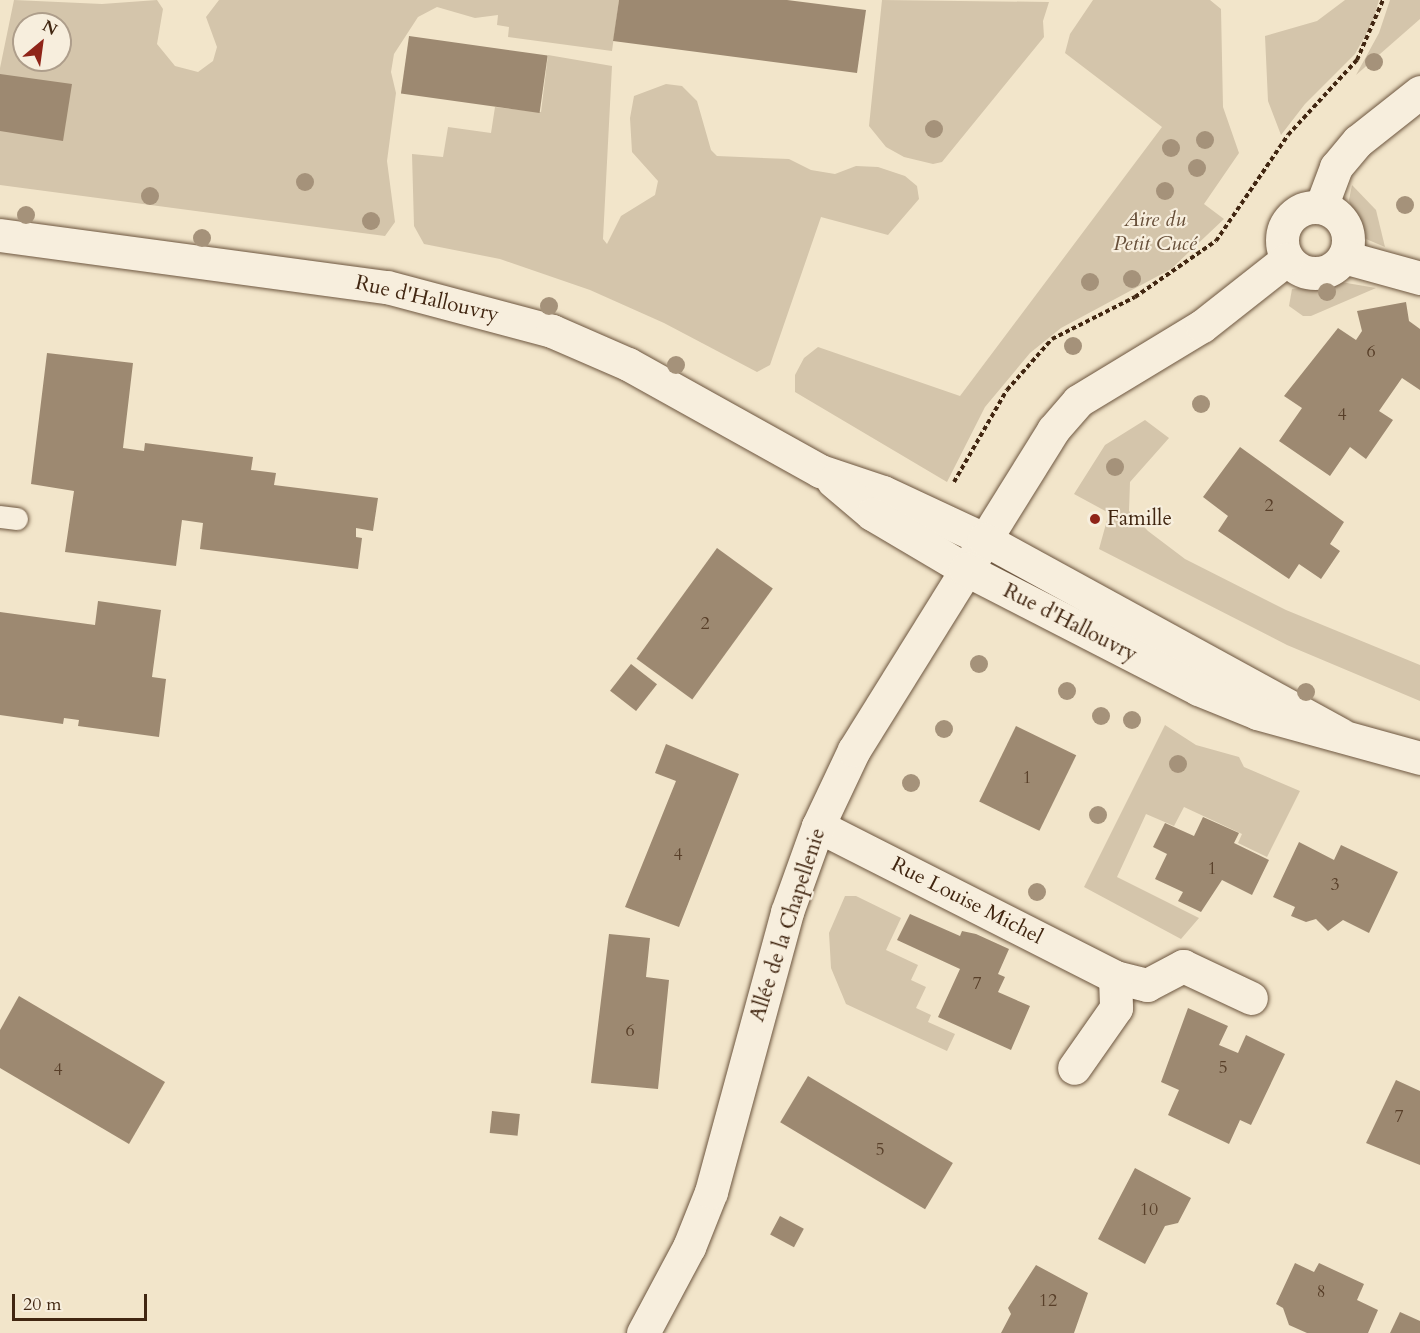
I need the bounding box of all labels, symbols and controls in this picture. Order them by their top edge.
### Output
north arrow [12,12,72,72]
text: N [38,15,61,41]
park label: Aire du Petit Cucé [1113,207,1197,257]
street label: Rue d'Hallouvry [353,270,501,328]
house number: 6 [1366,341,1376,363]
house number: 4 [1337,404,1347,426]
house number: 2 [1264,495,1274,517]
place label: Famille [1107,506,1172,532]
marker: Famille [1088,512,1102,526]
street label: Rue d'Hallouvry [999,578,1141,668]
house number: 2 [700,613,710,635]
house number: 1 [1022,767,1032,789]
street label: Allée de la Chapellenie [745,825,831,1025]
house number: 4 [673,844,683,866]
street label: Rue Louise Michel [887,852,1047,950]
house number: 1 [1207,858,1217,880]
house number: 3 [1330,874,1340,896]
house number: 7 [972,973,982,995]
house number: 6 [625,1020,635,1042]
house number: 5 [1218,1057,1228,1079]
house number: 4 [53,1059,63,1081]
house number: 7 [1394,1106,1404,1128]
house number: 5 [875,1139,885,1161]
house number: 10 [1140,1199,1158,1221]
house number: 8 [1316,1281,1326,1303]
scale bar [15,1282,150,1320]
house number: 12 [1039,1290,1057,1312]
text: 20 m [23,1292,62,1317]

